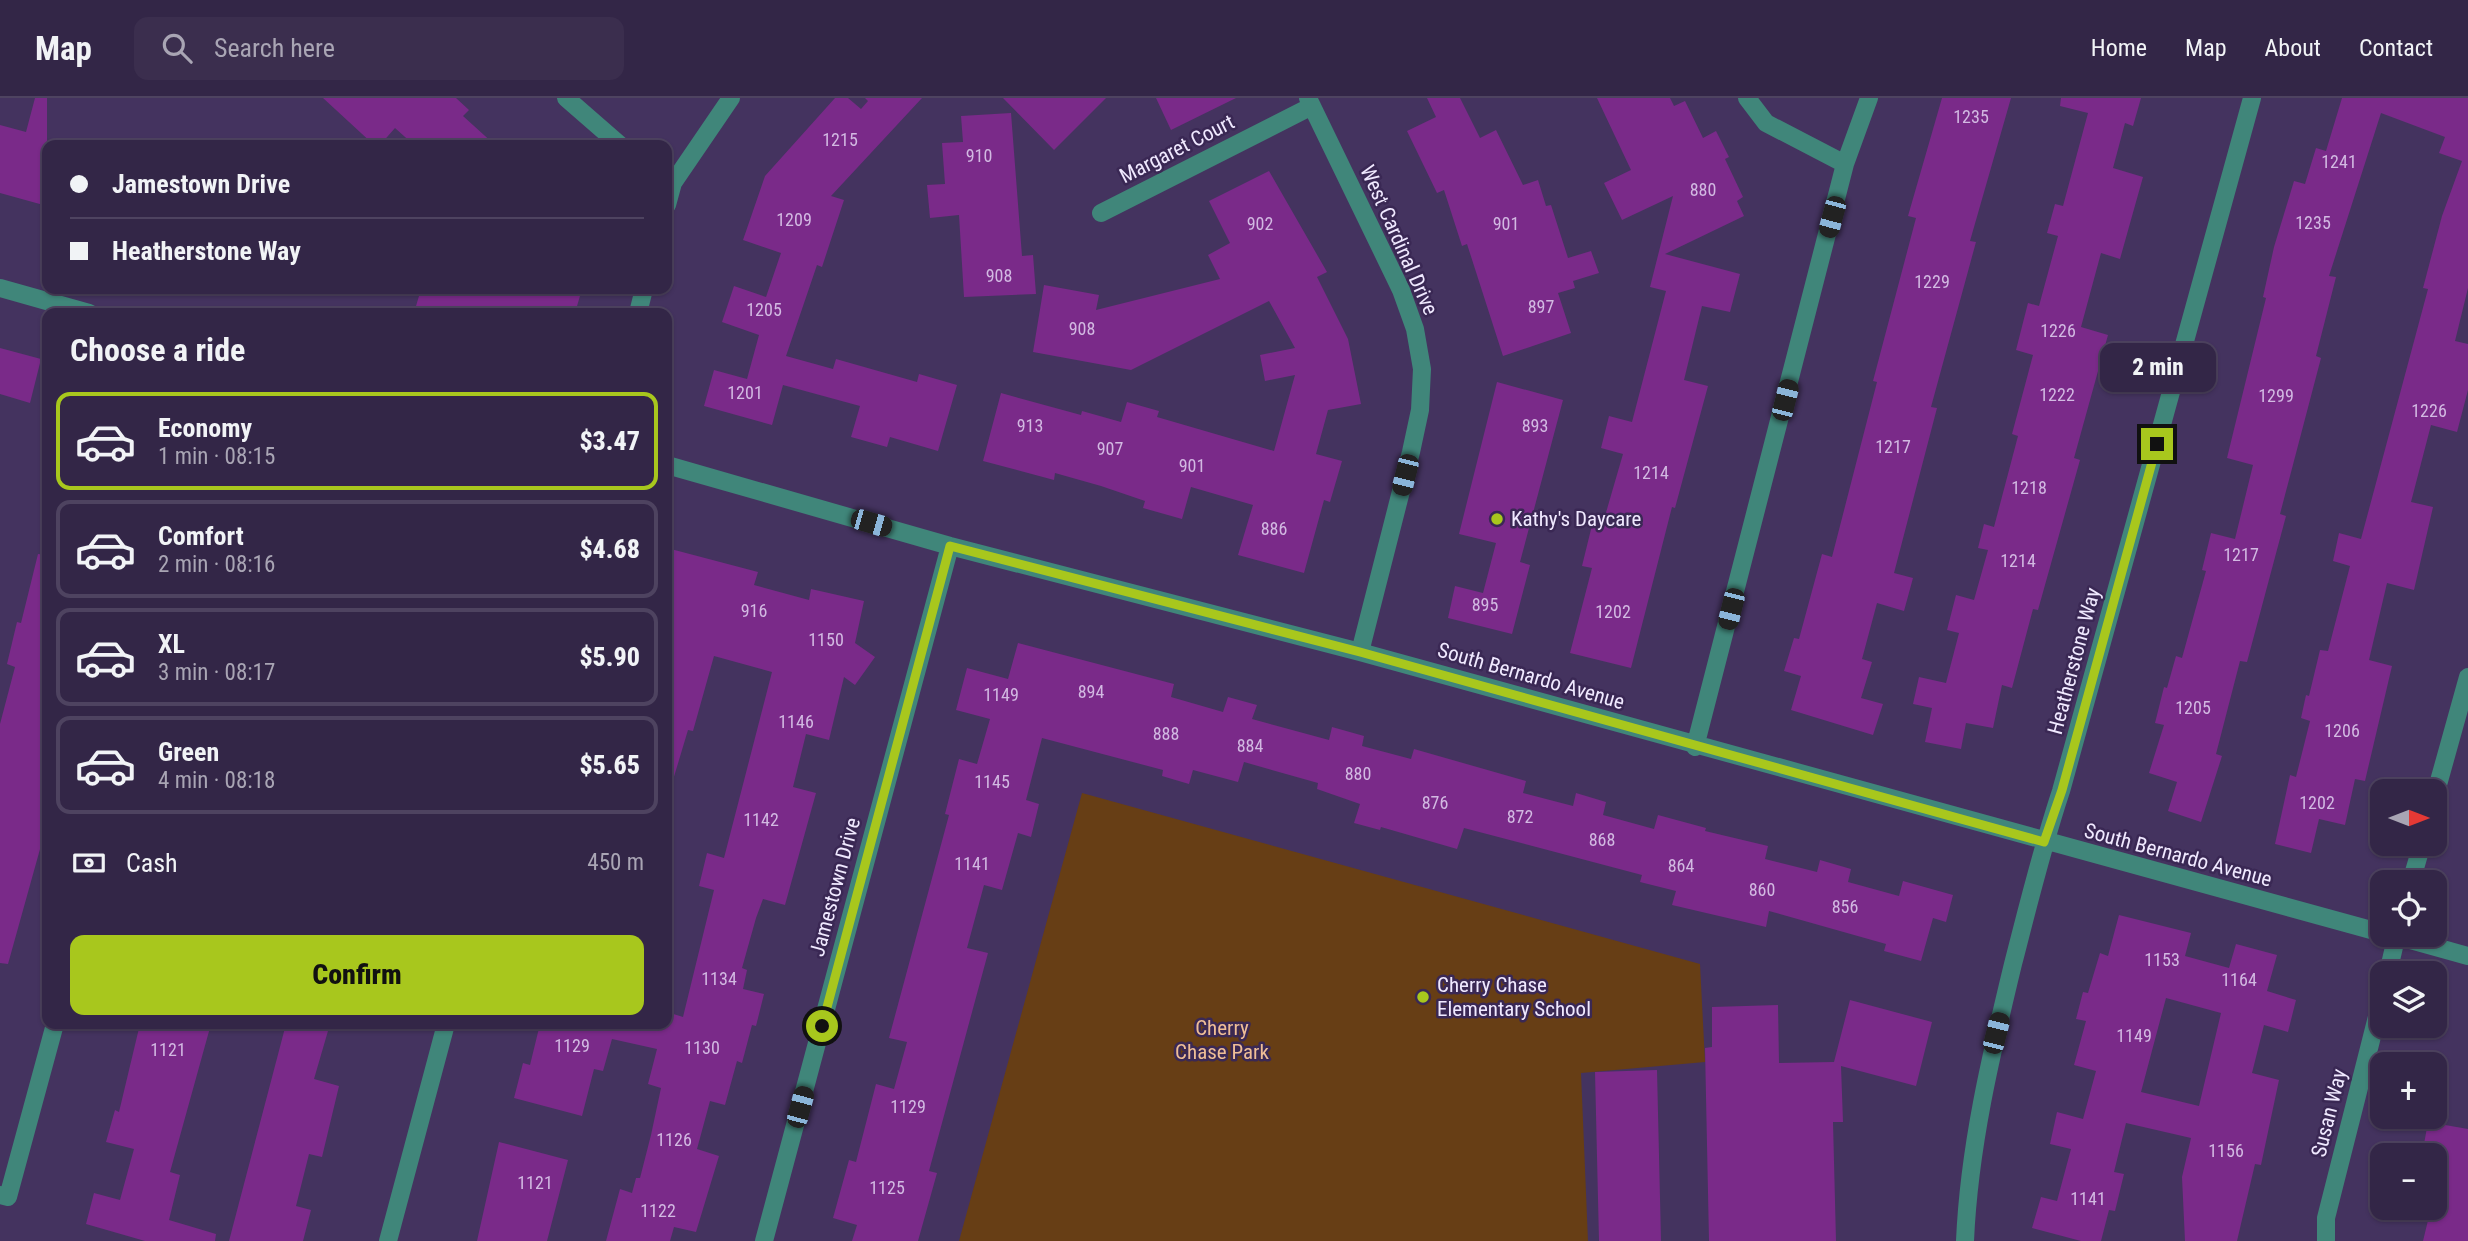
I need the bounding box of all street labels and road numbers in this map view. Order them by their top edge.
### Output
street label: Margaret Court [1116,110,1238,188]
street label: West Cardinal Drive [1355,161,1443,319]
street label: Heatherstone Way [2043,585,2105,737]
street label: South Bernardo Avenue [1435,638,1627,714]
street label: Jamestown Drive [805,815,865,959]
street label: South Bernardo Avenue [2082,818,2275,892]
street label: Susan Way [2306,1066,2352,1160]

